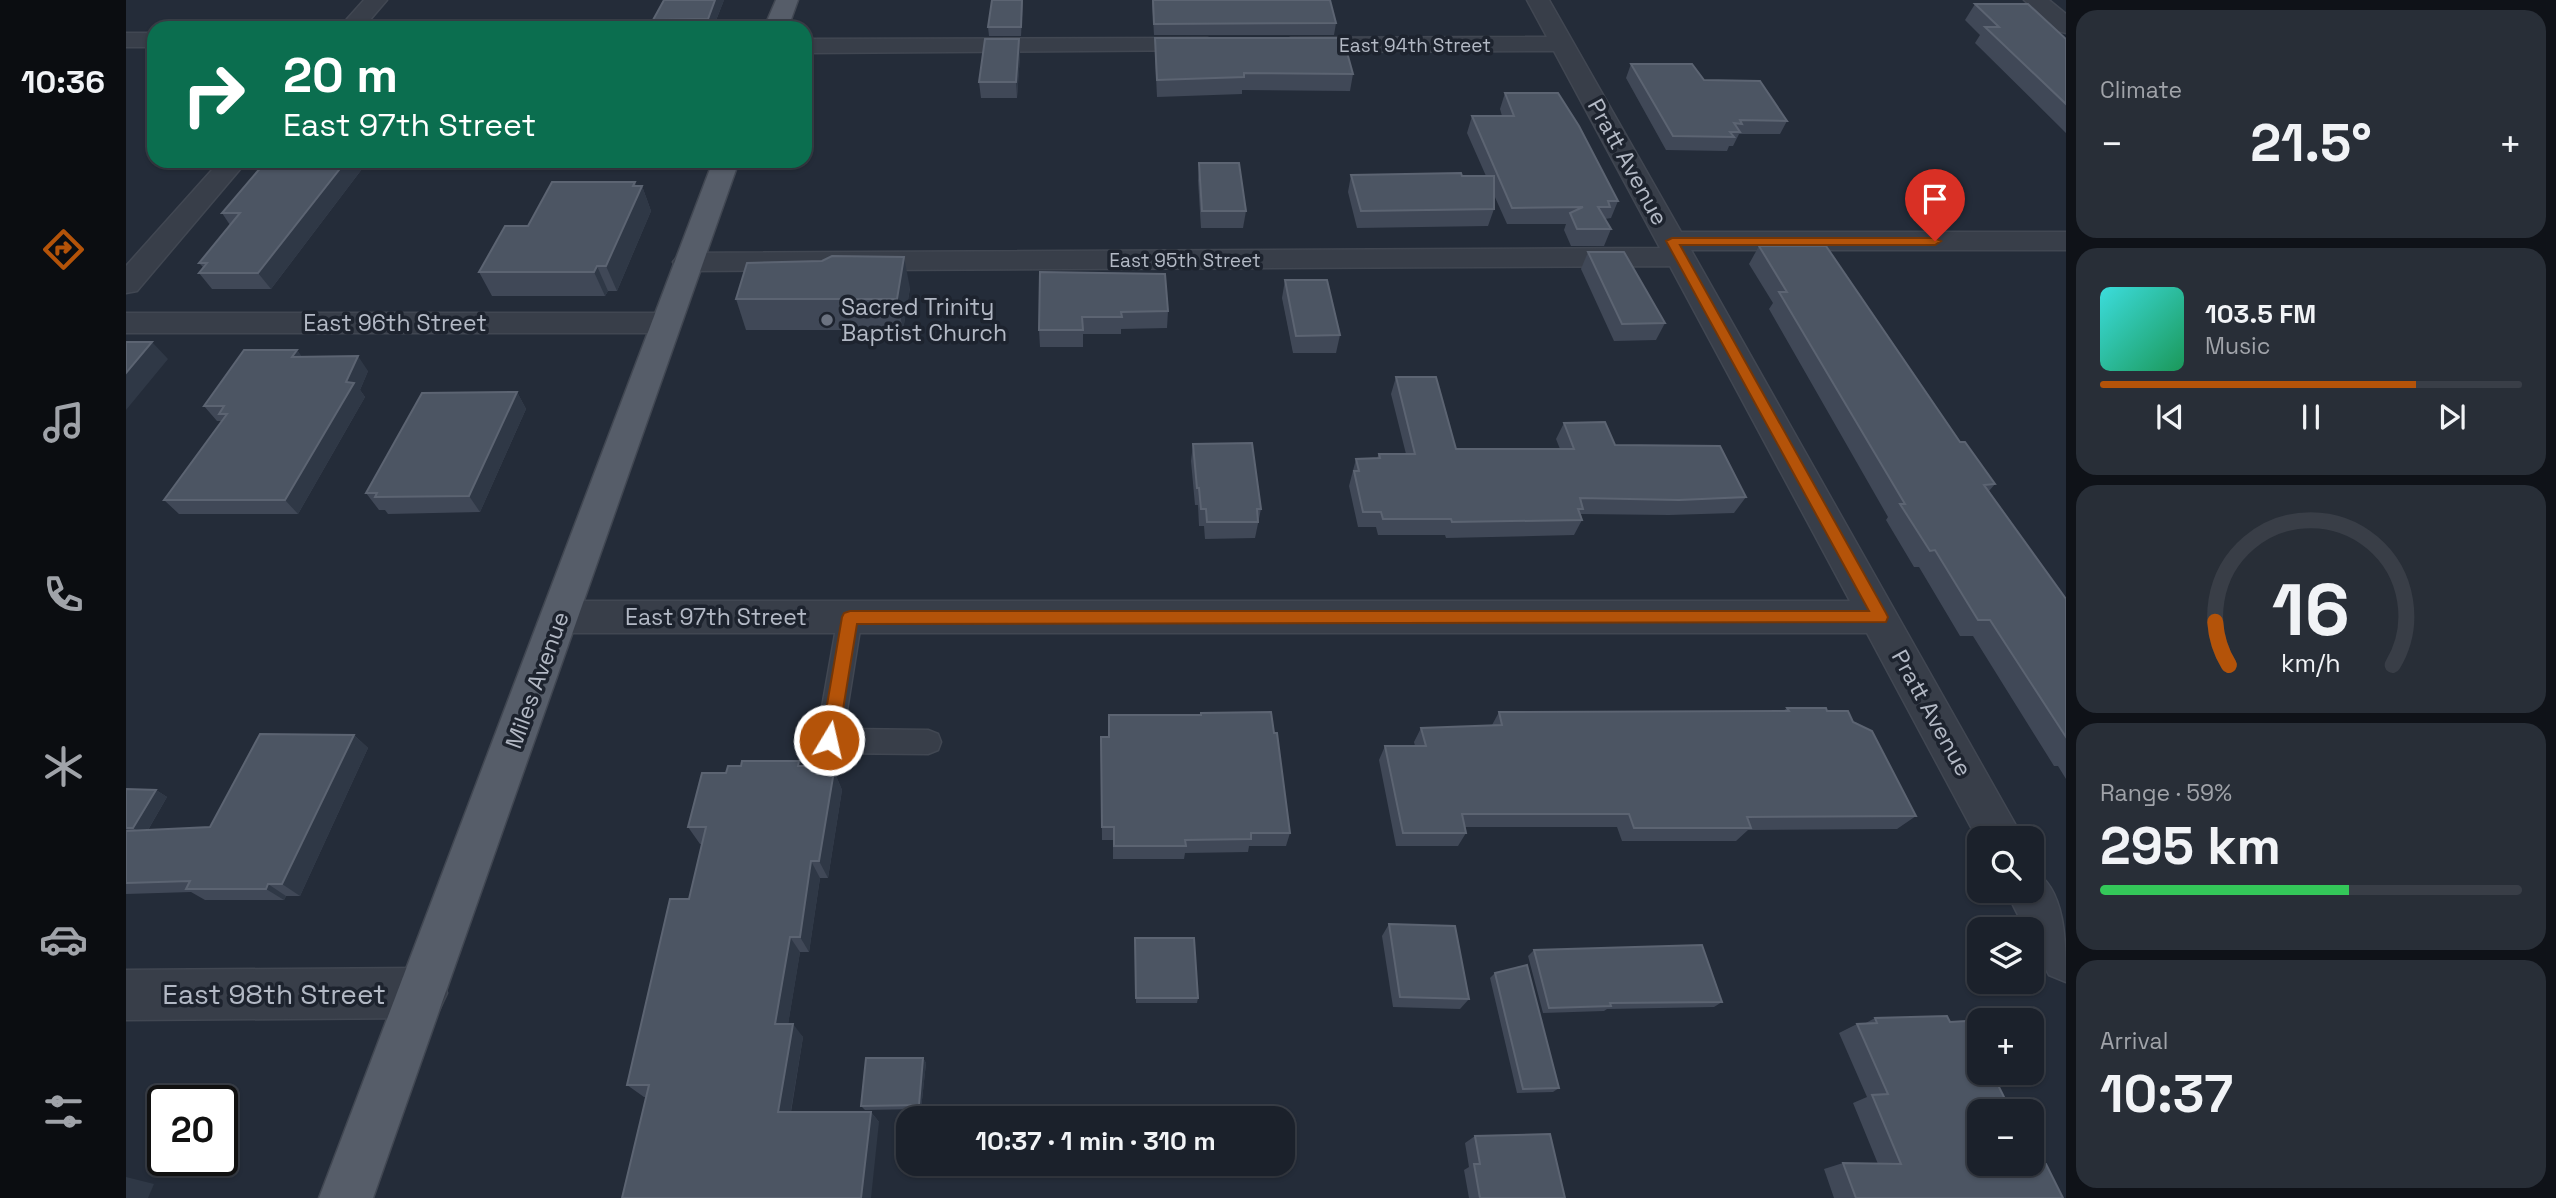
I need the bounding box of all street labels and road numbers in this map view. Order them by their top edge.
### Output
street label: East 94th Street [1339,33,1491,58]
street label: Pratt Avenue [1581,93,1675,231]
street label: East 95th Street [1109,248,1261,273]
street label: East 96th Street [303,308,487,338]
street label: East 97th Street [625,602,807,632]
street label: Miles Avenue [498,607,576,753]
street label: Pratt Avenue [1885,644,1979,782]
street label: East 98th Street [162,976,386,1012]

